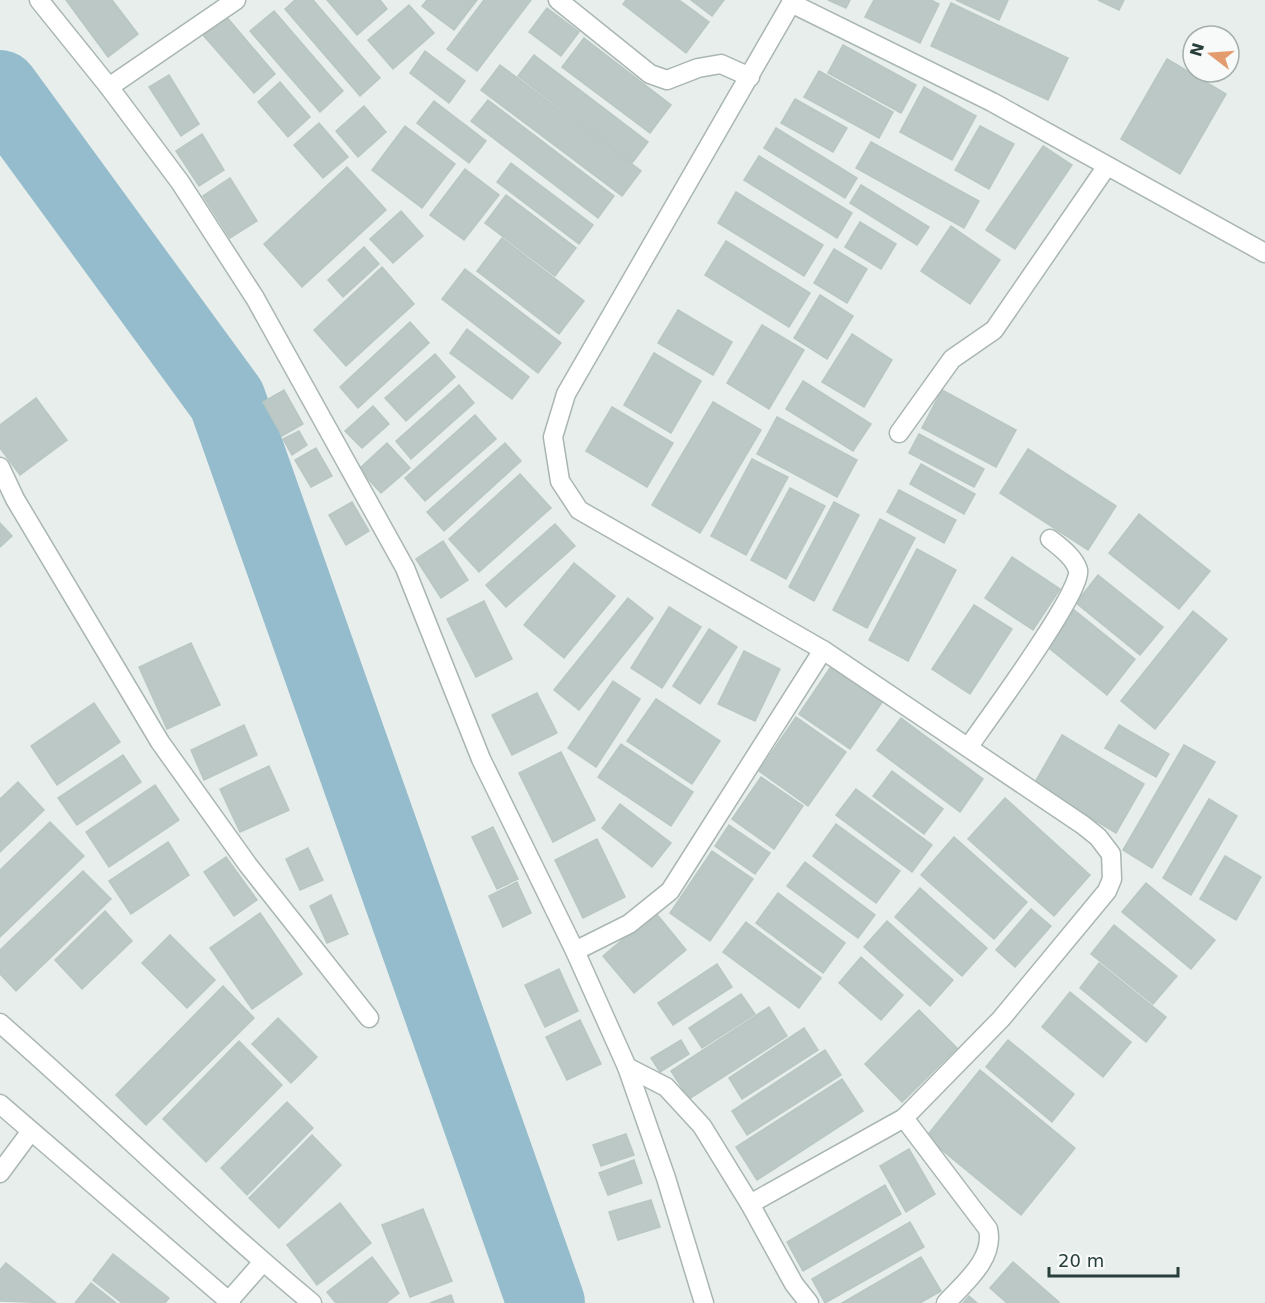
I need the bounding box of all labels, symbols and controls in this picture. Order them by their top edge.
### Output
north arrow [1181,24,1241,84]
text: N [1186,41,1208,59]
scale bar [1049,1240,1178,1278]
text: 20 m [1058,1250,1104,1271]

